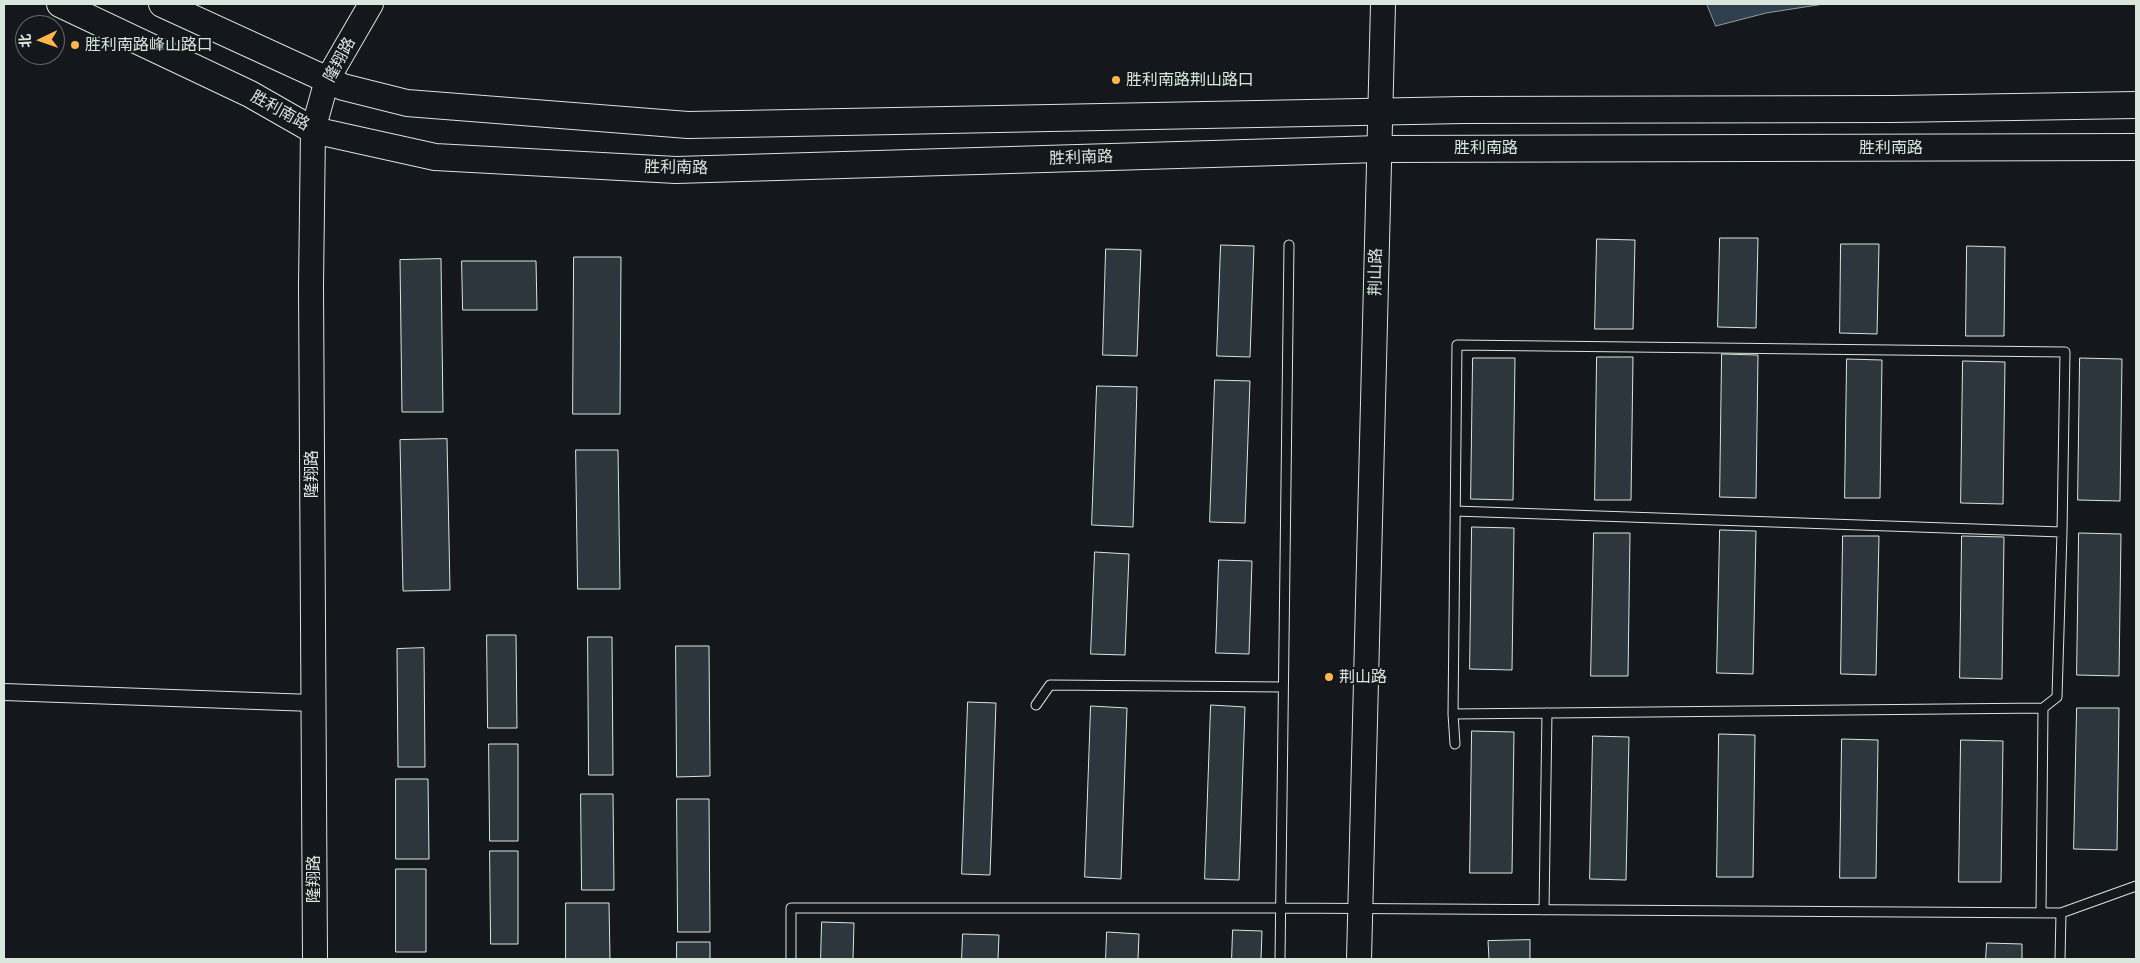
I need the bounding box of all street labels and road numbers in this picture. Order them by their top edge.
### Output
street label: 隆翔路 [320,34,360,86]
street label: 胜利南路 [247,87,313,135]
street label: 胜利南路 [1454,138,1518,158]
street label: 胜利南路 [1859,138,1923,158]
street label: 胜利南路 [1049,147,1113,169]
street label: 胜利南路 [644,158,708,178]
street label: 荆山路 [1366,248,1386,296]
street label: 隆翔路 [302,450,322,498]
street label: 隆翔路 [304,855,324,903]

